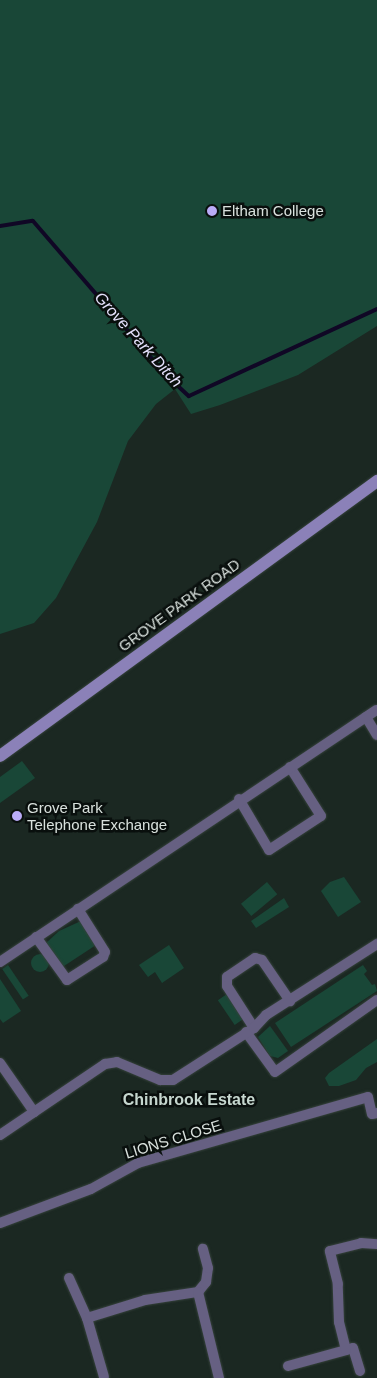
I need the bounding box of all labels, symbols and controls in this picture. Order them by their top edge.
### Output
place label: Eltham College [222,202,324,220]
marker: Eltham College [206,205,218,217]
water label: Grove Park Ditch [90,288,186,392]
street label: GROVE PARK ROAD [115,555,243,655]
place label: Grove Park Telephone Exchange [27,798,167,833]
marker: Grove Park Telephone Exchange [11,810,23,822]
district label: Chinbrook Estate [123,1090,255,1110]
street label: LIONS CLOSE [123,1116,223,1162]

